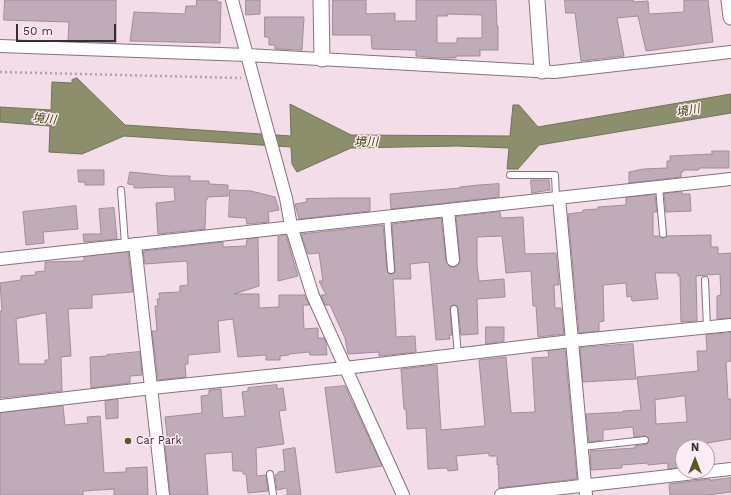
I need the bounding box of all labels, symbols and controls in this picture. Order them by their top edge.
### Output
scale bar [18,16,118,42]
text: 50 m [23,24,53,38]
water label: 境川 [675,102,701,120]
water label: 境川 [31,111,57,127]
water label: 境川 [354,135,378,149]
place label: Car Park [136,434,182,448]
marker: Car Park [123,436,133,446]
north arrow [675,439,715,479]
text: N [691,441,699,454]

